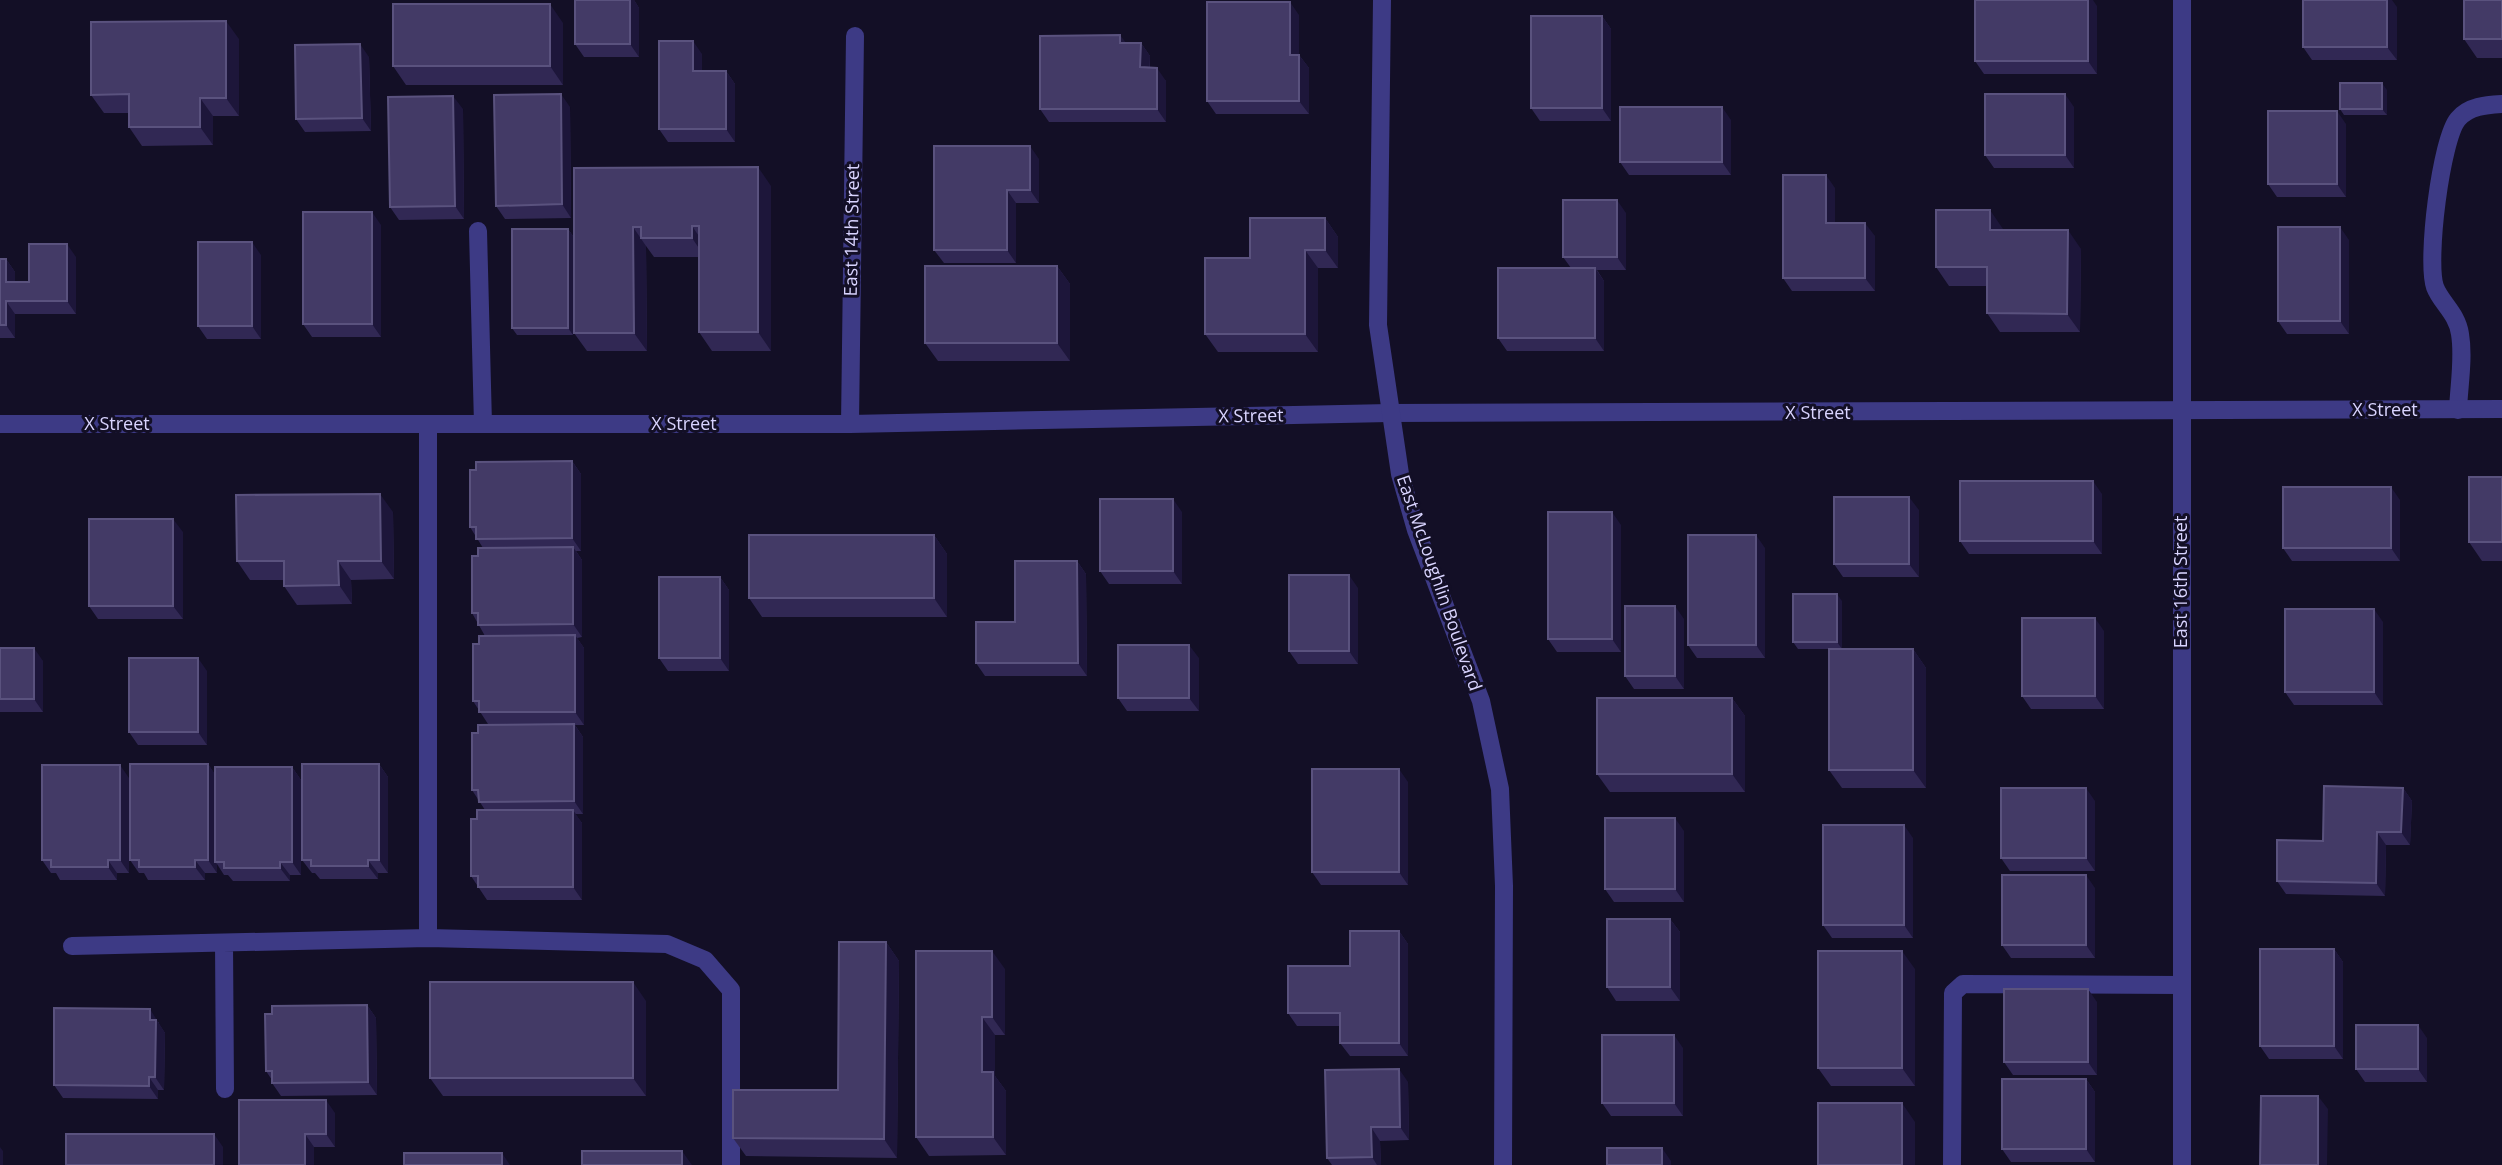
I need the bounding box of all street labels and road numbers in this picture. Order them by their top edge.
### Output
street label: East 14th Street [838,163,864,297]
street label: X Street [2352,397,2418,421]
street label: X Street [1785,400,1851,424]
street label: X Street [1218,402,1284,428]
street label: X Street [84,411,150,435]
street label: X Street [651,411,717,435]
street label: East McLoughlin Boulevard [1392,472,1488,694]
street label: East 16th Street [2168,516,2192,648]

